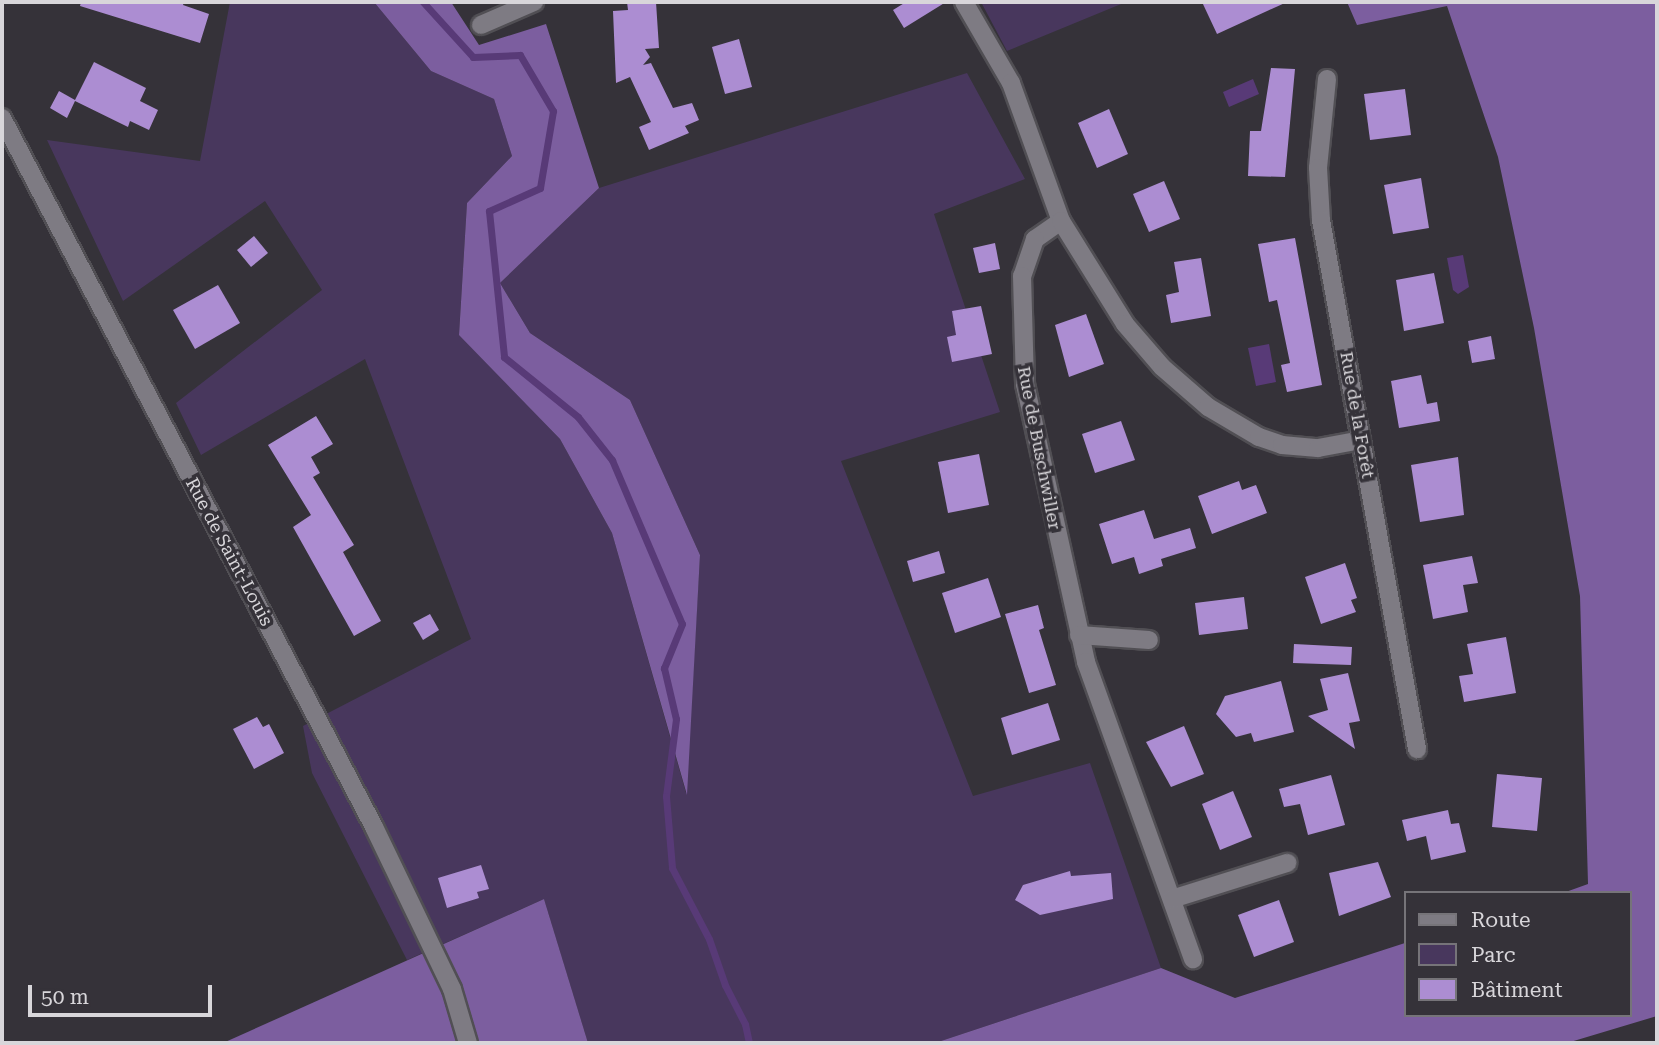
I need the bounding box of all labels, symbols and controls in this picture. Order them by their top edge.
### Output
street label: Rue de la Forêt [1335,350,1379,480]
street label: Rue de Buschwiller [1013,365,1065,531]
street label: Rue de Saint-Louis [181,474,277,630]
legend [1404,891,1631,1017]
text: Route [1471,908,1530,932]
text: Parc [1471,943,1515,967]
scale bar [32,972,215,1016]
text: Bâtiment [1471,978,1563,1002]
text: 50 m [41,985,89,1009]

